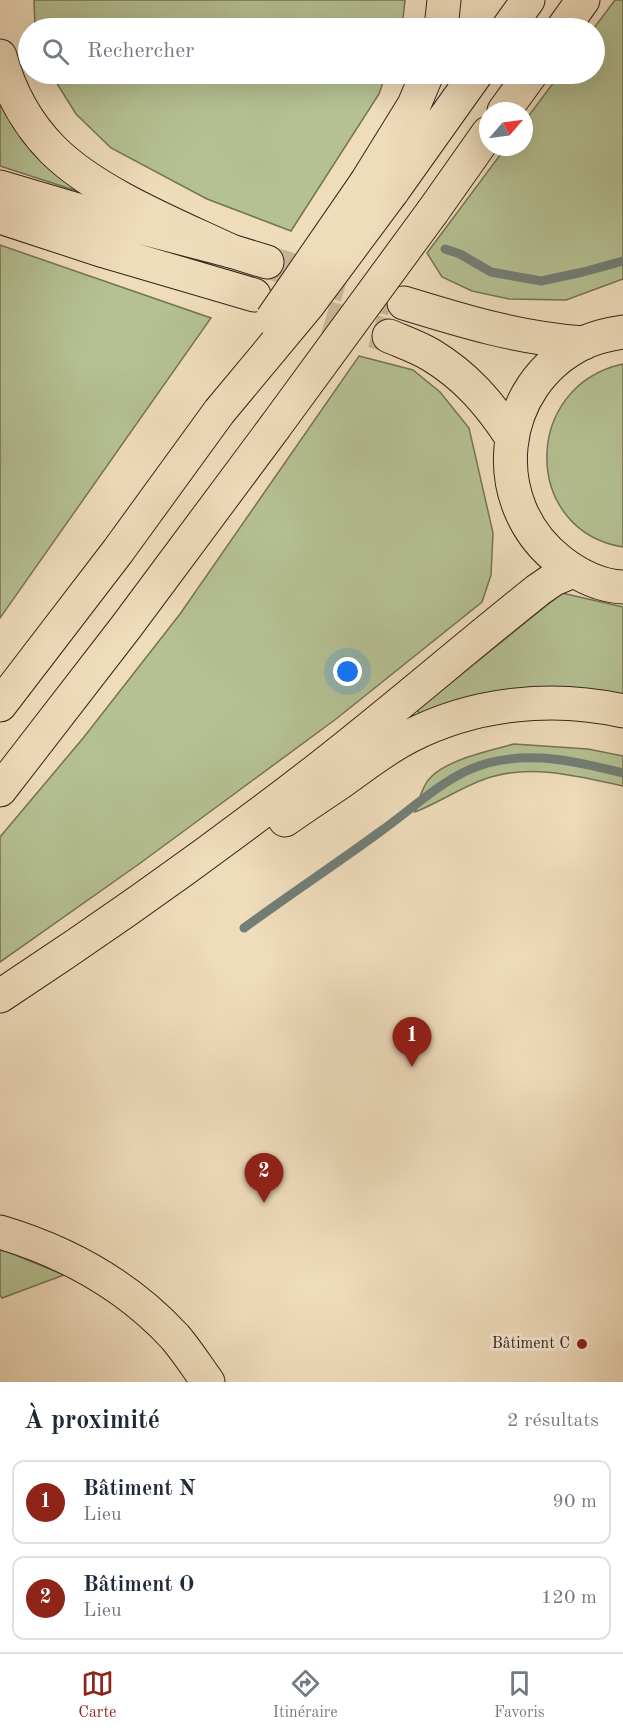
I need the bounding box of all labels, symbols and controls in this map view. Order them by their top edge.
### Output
search box [18,18,605,84]
icon: search [39,35,72,68]
text: Rechercher [87,40,194,62]
north arrow [479,102,533,156]
your location [333,657,362,686]
pin: 1 [392,1018,432,1067]
pin: 2 [244,1154,284,1203]
place label: Bâtiment C [492,1336,570,1352]
marker: Bâtiment C [575,1337,589,1351]
text: À proximité [24,1408,160,1434]
text: 2 résultats [507,1411,599,1431]
text: Bâtiment N [83,1478,196,1500]
text: 1 [40,1492,51,1512]
text: 90 m [552,1492,597,1512]
text: Lieu [83,1505,122,1525]
text: Bâtiment O [83,1574,194,1596]
text: 2 [40,1588,51,1608]
text: 120 m [541,1588,597,1608]
text: Lieu [83,1601,122,1621]
tab: Carte [78,1667,116,1723]
tab: Itinéraire [273,1667,338,1723]
tab: Favoris [494,1667,545,1723]

